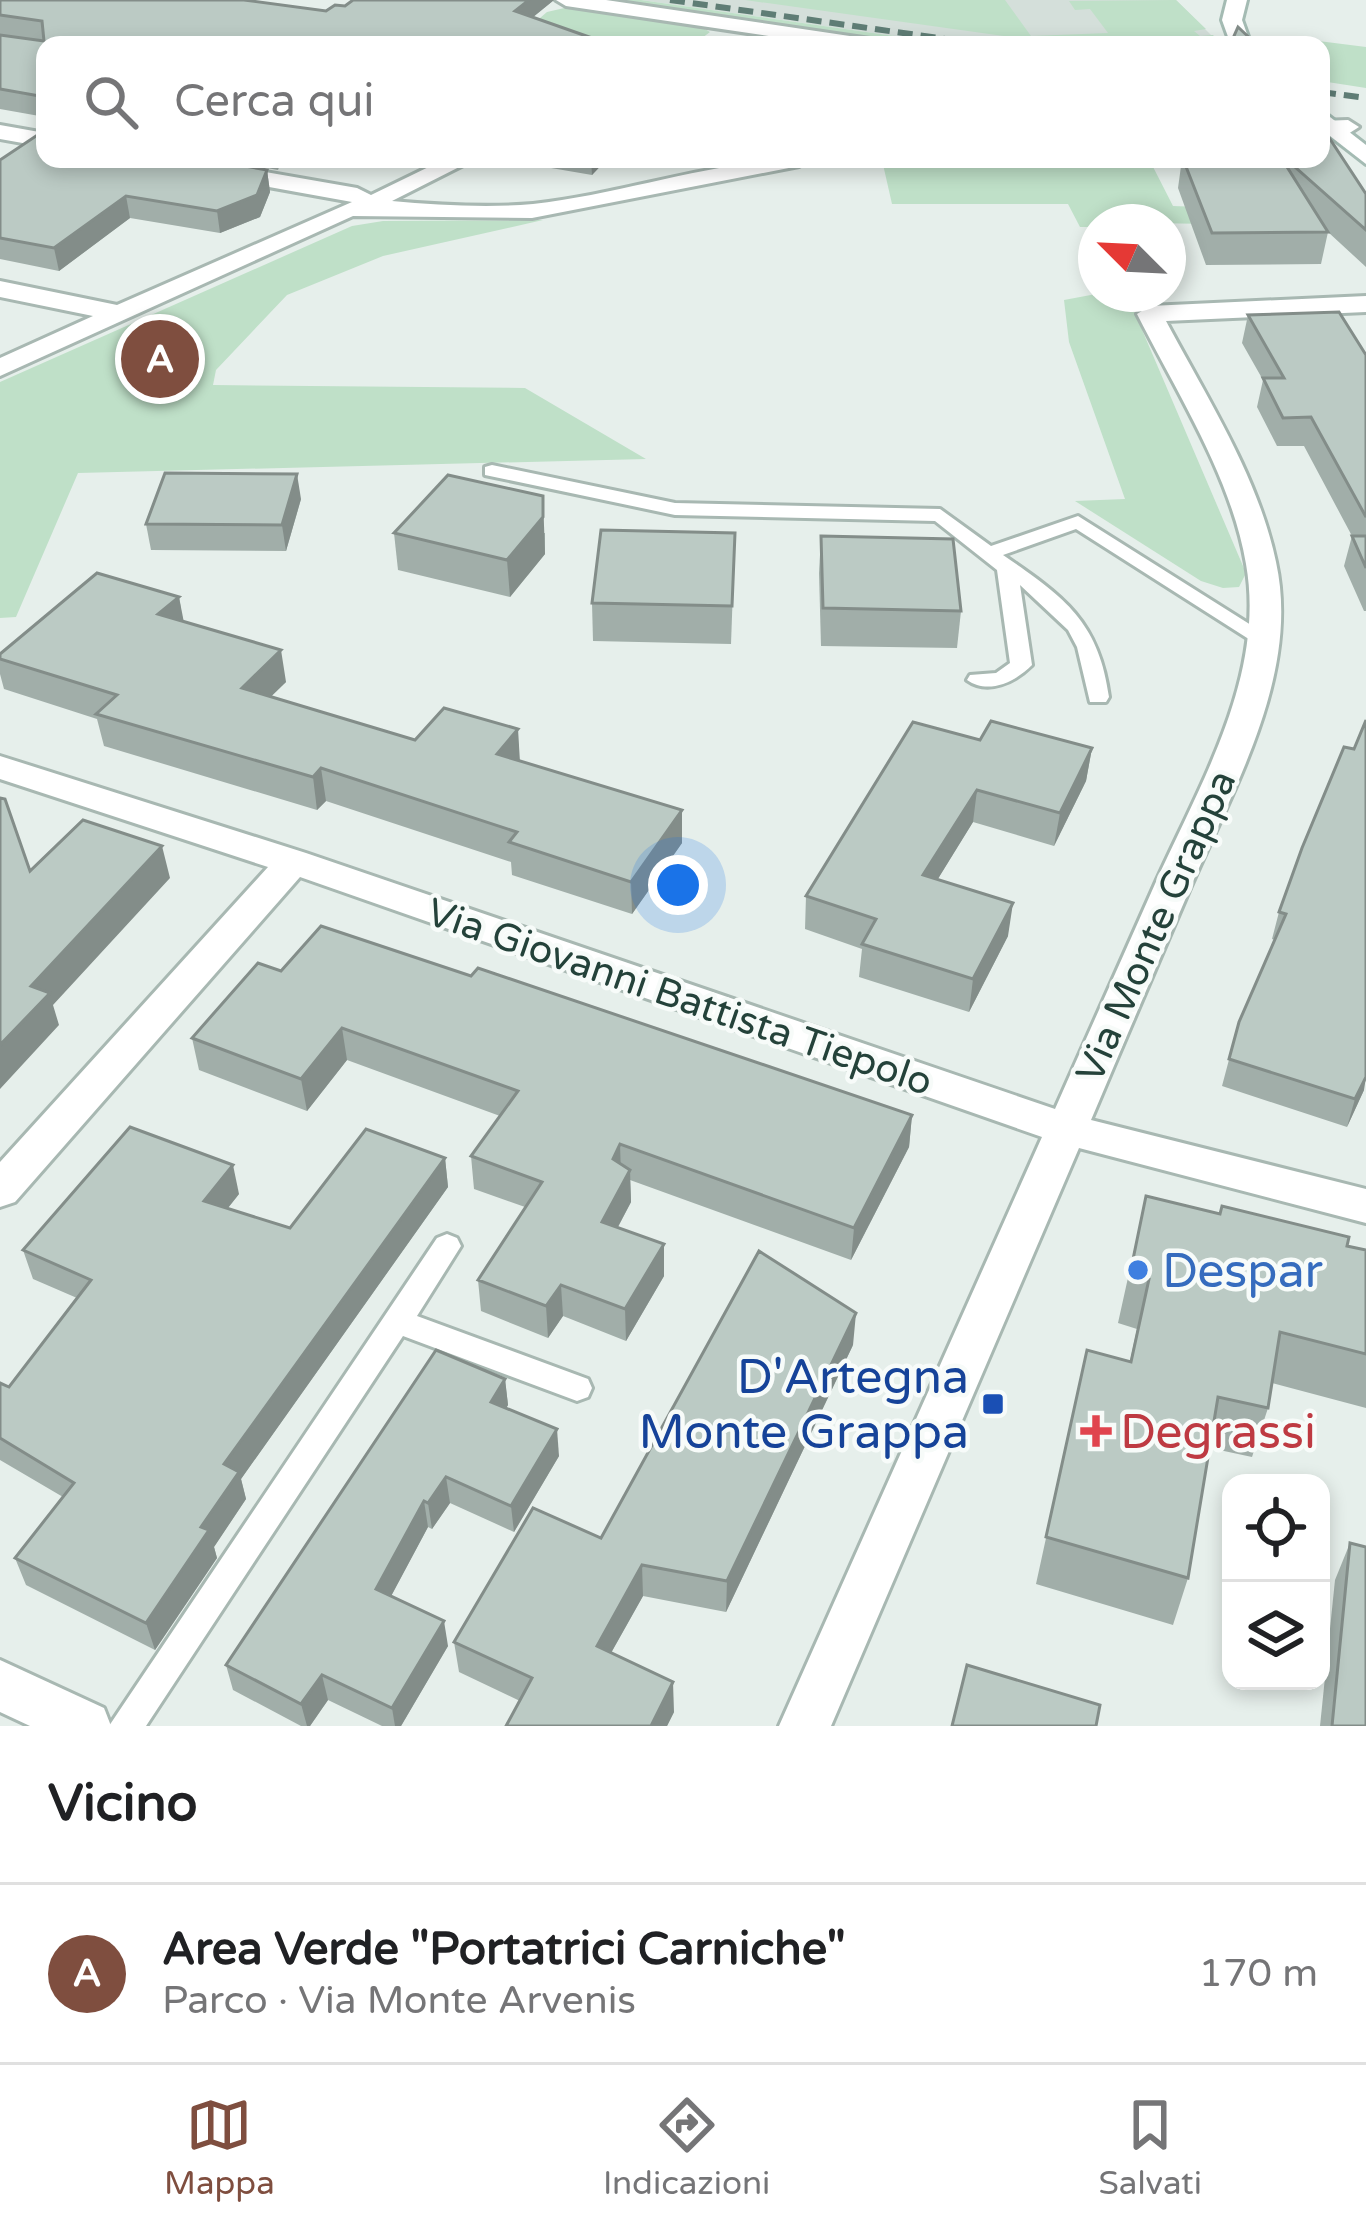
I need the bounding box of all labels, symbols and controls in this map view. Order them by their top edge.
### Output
search box [36,36,1330,168]
icon: search [78,69,144,135]
text: Cerca qui [174,75,375,129]
north arrow [1078,204,1186,312]
pin: A [121,314,199,404]
street label: Via Monte Grappa [1066,763,1246,1090]
your location [648,855,708,915]
street label: Via Giovanni Battista Tiepolo [421,889,938,1106]
place label: Despar [1162,1243,1324,1301]
marker: Despar [1125,1257,1151,1283]
place label: D'Artegna Monte Grappa [639,1349,969,1462]
marker: D'Artegna Monte Grappa [980,1391,1006,1417]
place label: Degrassi [1120,1404,1316,1462]
marker: Degrassi [1083,1418,1109,1444]
map controls [1222,1474,1330,1690]
button: locate [1222,1474,1330,1582]
button: layers [1222,1582,1330,1690]
text: Vicino [48,1773,198,1835]
text: Area Verde "Portatrici Carniche" [162,1923,846,1977]
text: A [72,1950,102,1997]
text: 170 m [1199,1950,1318,1997]
text: Parco · Via Monte Arvenis [162,1977,636,2024]
tab: Mappa [164,2092,275,2203]
tab: Indicazioni [603,2092,770,2203]
tab: Salvati [1099,2092,1202,2203]

